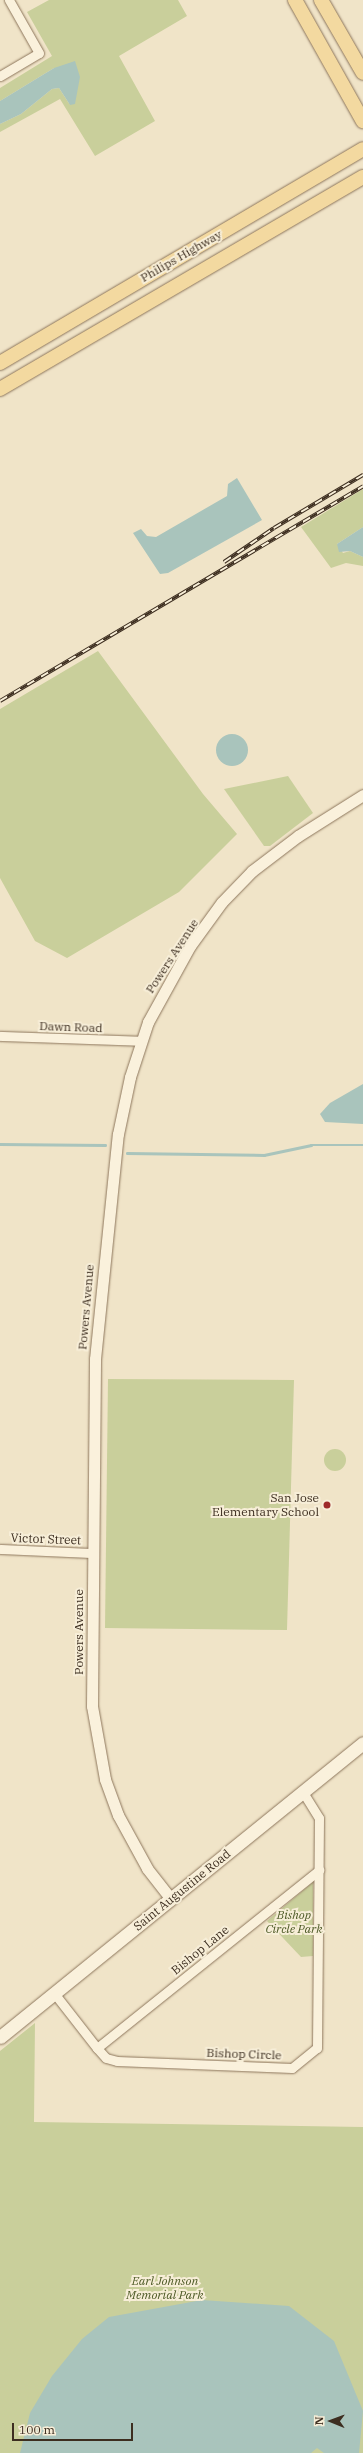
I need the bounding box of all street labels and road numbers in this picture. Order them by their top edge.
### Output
street label: Philips Highway [138,227,224,285]
street label: Powers Avenue [143,916,201,996]
street label: Dawn Road [39,1019,103,1035]
street label: Powers Avenue [75,1264,97,1350]
street label: Victor Street [11,1531,81,1547]
street label: Powers Avenue [72,1589,86,1675]
street label: Saint Augustine Road [131,1846,233,1934]
street label: Bishop Lane [168,1922,232,1978]
street label: Bishop Circle [206,2045,282,2063]

